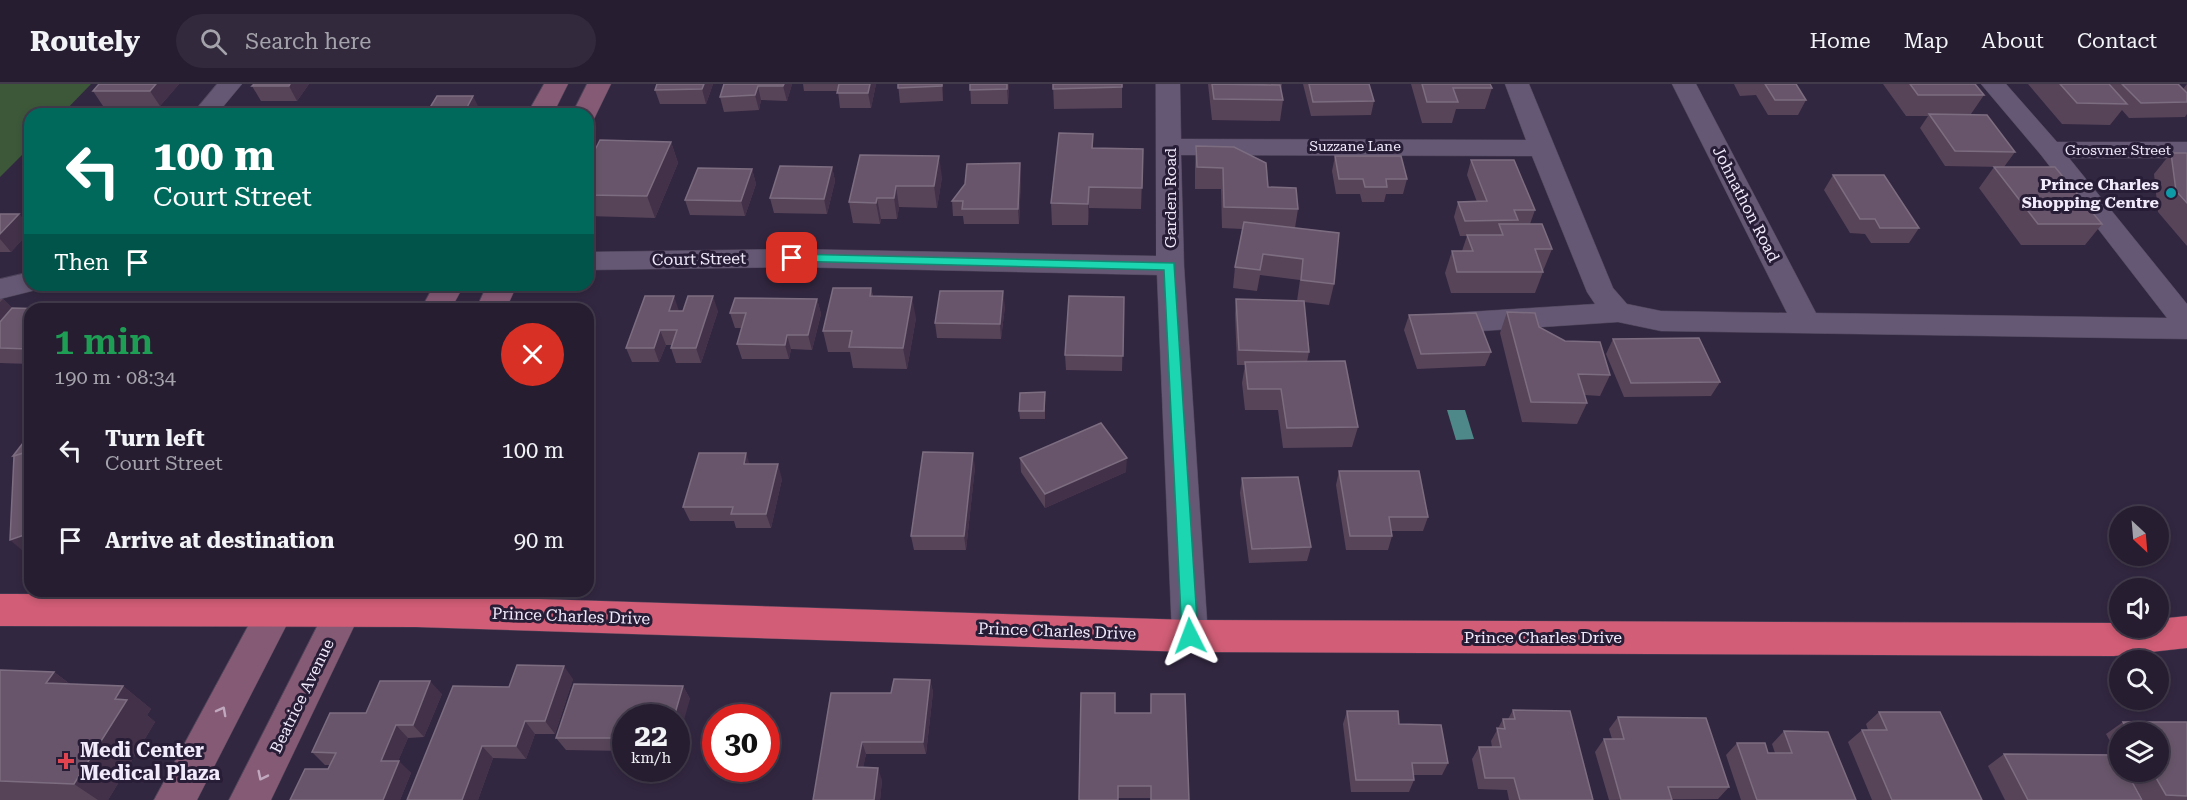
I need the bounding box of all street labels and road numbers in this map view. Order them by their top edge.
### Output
street label: Suzzane Lane [1309,138,1401,154]
street label: Grosvner Street [2065,142,2171,158]
street label: Johnathon Road [1709,143,1783,265]
street label: Garden Road [1161,148,1180,248]
street label: Court Street [652,249,746,269]
street label: Prince Charles Drive [492,604,651,628]
street label: Prince Charles Drive [978,619,1137,643]
street label: Prince Charles Drive [1464,628,1622,647]
street label: Beatrice Avenue [266,636,338,756]

